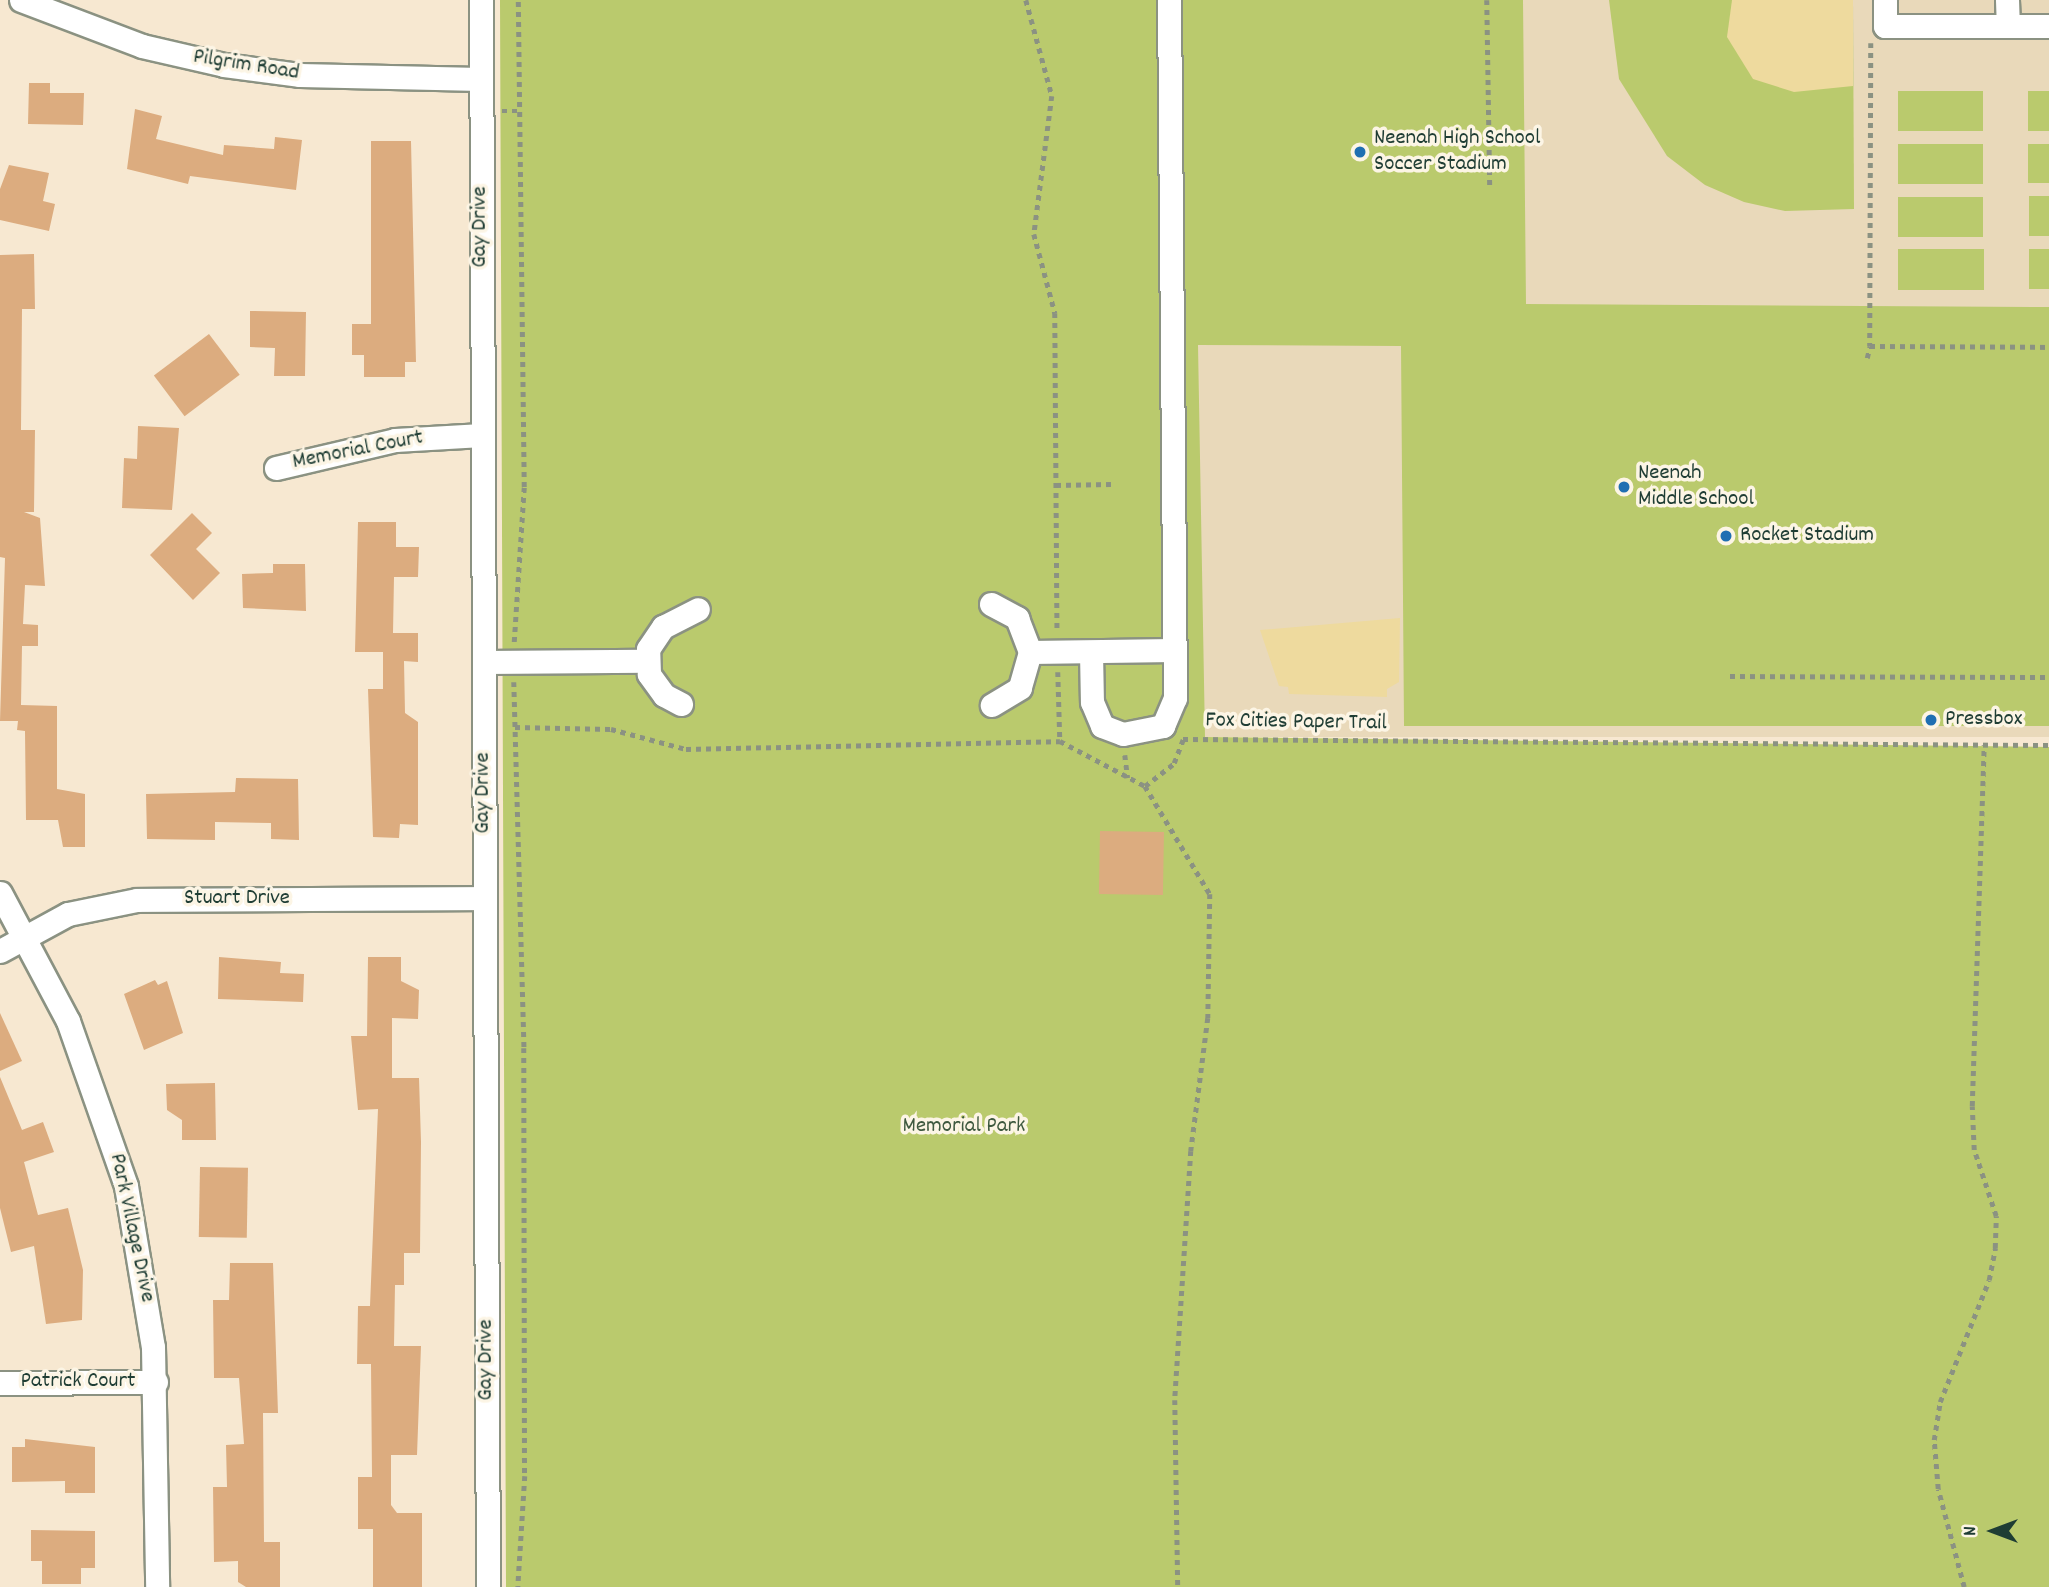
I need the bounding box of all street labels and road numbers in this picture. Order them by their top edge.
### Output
street label: Pilgrim Road [191,44,301,88]
street label: Gay Drive [467,186,495,268]
street label: Memorial Court [290,425,426,477]
street label: Fox Cities Paper Trail [1205,708,1387,738]
street label: Gay Drive [470,752,498,834]
street label: Stuart Drive [184,885,290,913]
street label: Park Village Drive [102,1151,160,1305]
street label: Gay Drive [473,1319,501,1401]
street label: Patrick Court [21,1368,135,1396]

